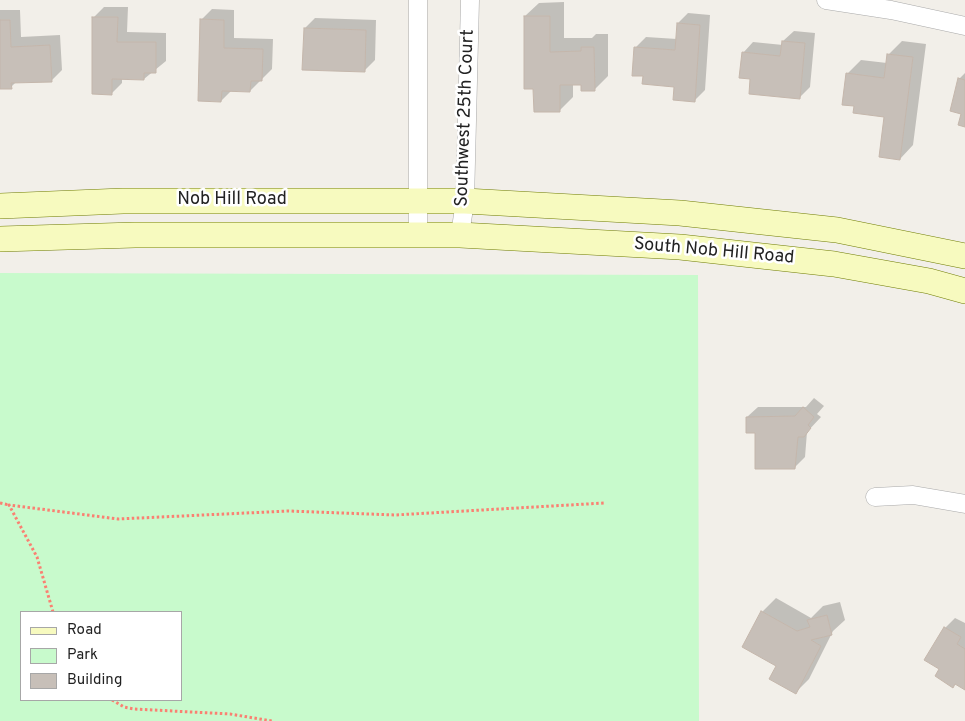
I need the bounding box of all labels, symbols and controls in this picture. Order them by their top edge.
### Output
street label: Southwest 25th Court [452,29,480,207]
street label: Nob Hill Road [177,189,287,211]
street label: South Nob Hill Road [633,234,795,270]
legend [20,611,182,701]
text: Road [67,621,102,640]
text: Park [67,646,98,665]
text: Building [67,671,122,690]

